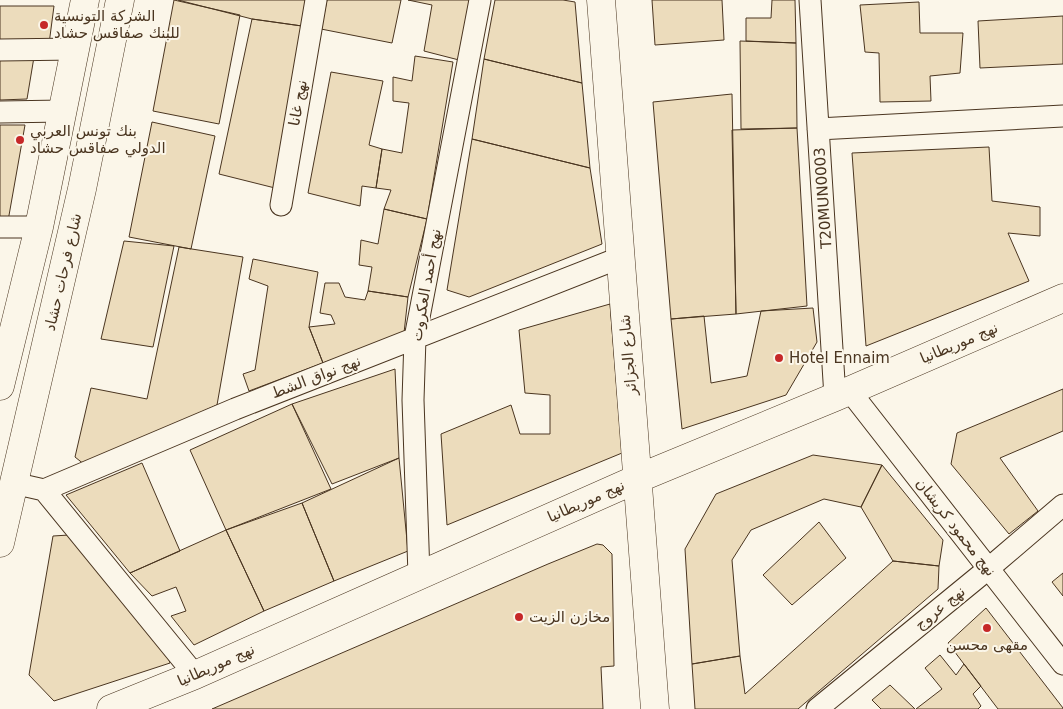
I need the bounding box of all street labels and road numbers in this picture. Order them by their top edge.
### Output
street label: نهج غانا [285,78,311,128]
street label: T20MUN0003 [810,147,836,250]
street label: شارع فرحات حشاد [41,211,85,333]
street label: نهج أحمد العكروت [406,227,445,343]
street label: شارع الجزائر [615,314,641,397]
street label: نهج موريطانيا [917,319,1001,367]
street label: نهج نواق الشط [269,352,363,402]
street label: نهج محمود كريشان [912,474,1000,580]
street label: نهج موريطانيا [544,476,628,526]
street label: نهج عروج [911,582,969,635]
street label: نهج موريطانيا [174,640,258,690]

